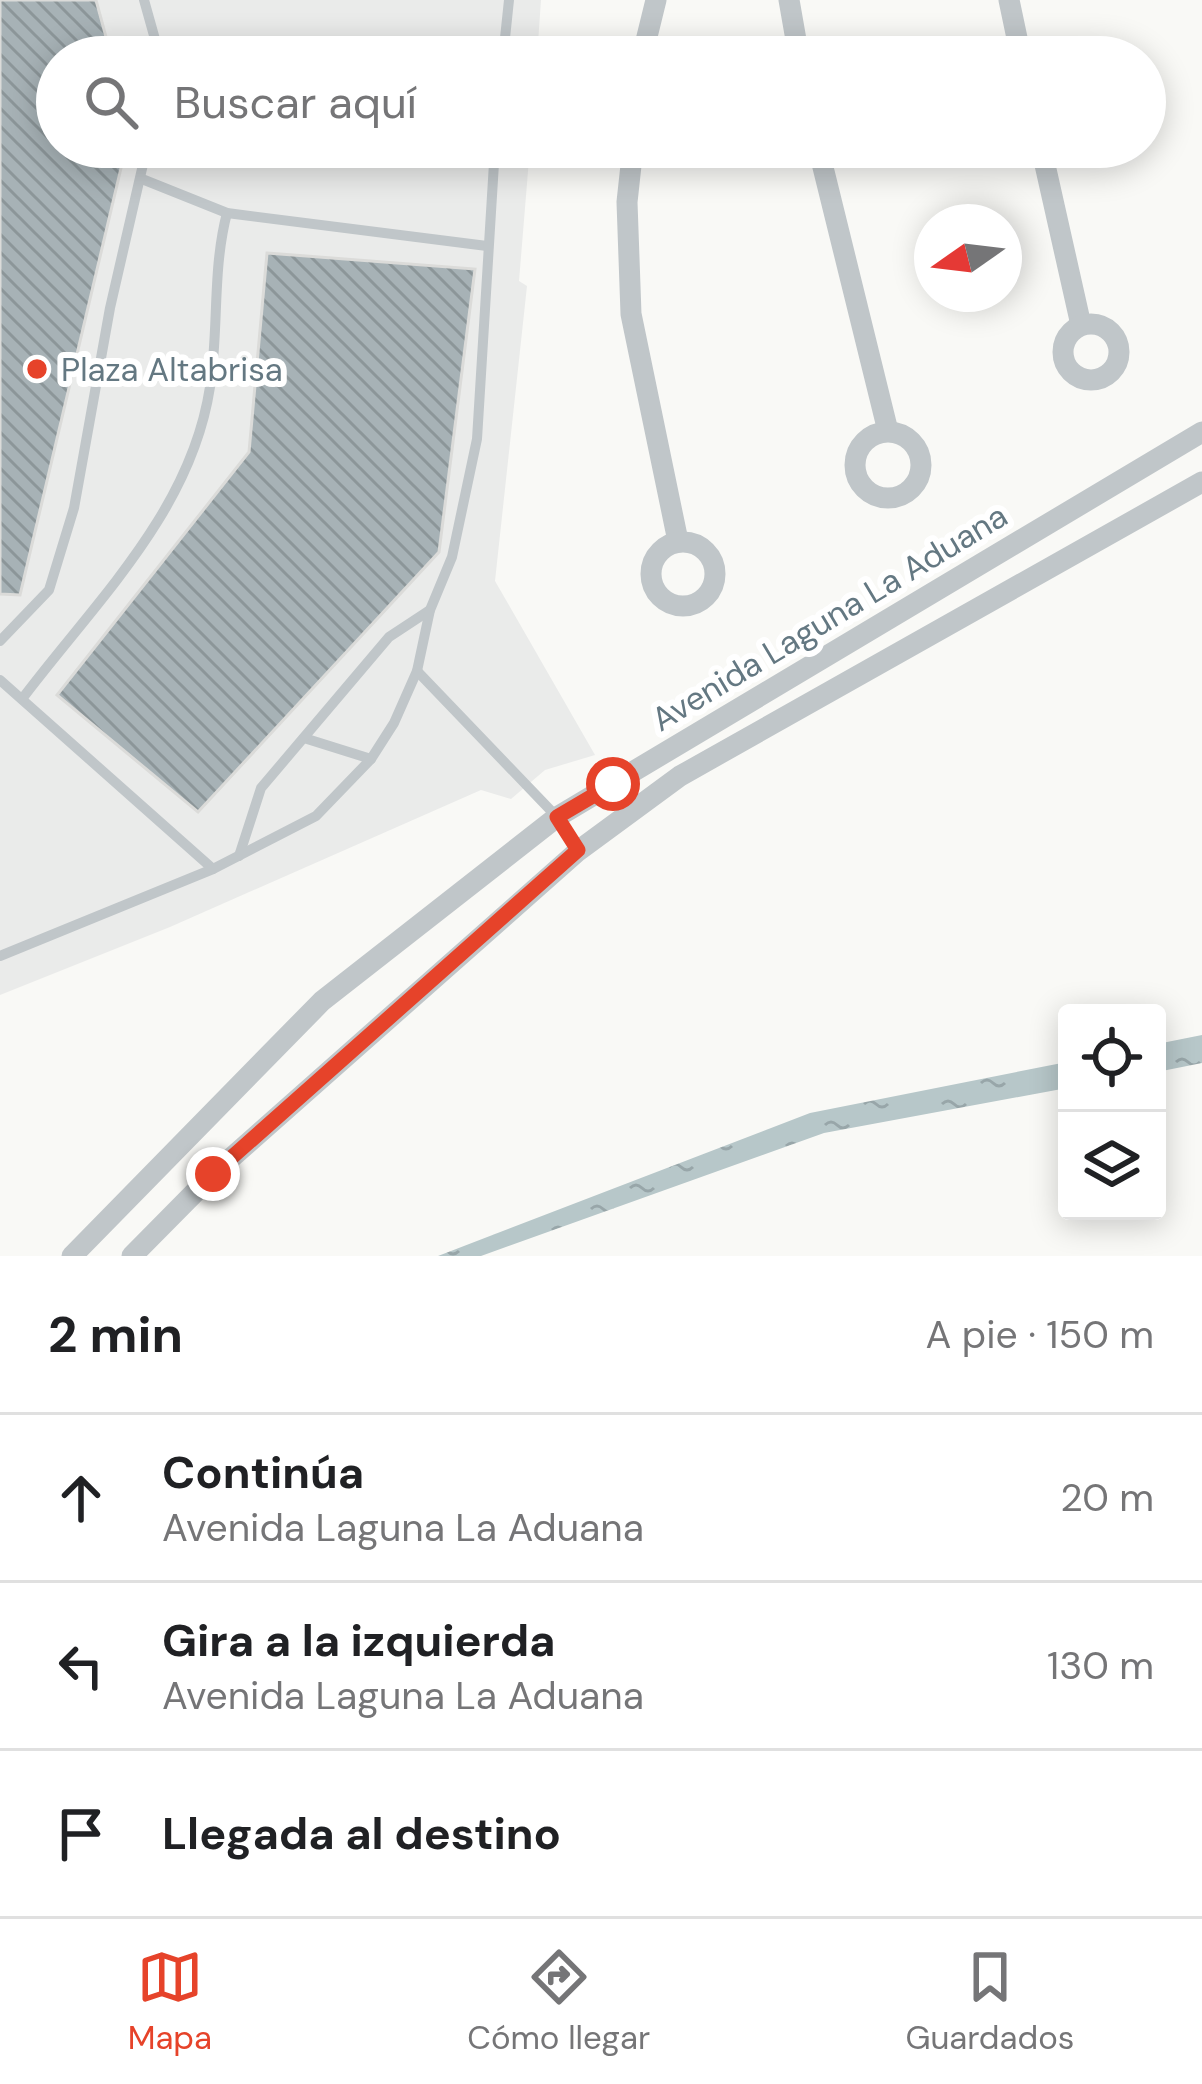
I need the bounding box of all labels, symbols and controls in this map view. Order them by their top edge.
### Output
search box [36,36,1166,168]
icon: search [78,69,144,135]
text: Buscar aquí [174,73,417,132]
north arrow [914,204,1022,312]
place label: Plaza Altabrisa [61,348,283,391]
marker: Plaza Altabrisa [24,356,50,382]
street label: Avenida Laguna La Aduana [643,494,1015,741]
route start [586,757,640,811]
map controls [1058,1004,1166,1220]
button: locate [1058,1004,1166,1112]
button: layers [1058,1112,1166,1220]
route end [186,1147,240,1201]
text: 2 min [48,1301,183,1368]
text: A pie · 150 m [926,1309,1154,1360]
text: Continúa [162,1443,364,1502]
icon: ahead [48,1465,114,1531]
text: 20 m [1060,1472,1154,1523]
text: Avenida Laguna La Aduana [162,1502,644,1553]
text: Gira a la izquierda [162,1611,556,1670]
icon: left [48,1633,114,1699]
text: 130 m [1047,1640,1154,1691]
text: Avenida Laguna La Aduana [162,1670,644,1721]
icon: arrive [48,1801,114,1867]
text: Llegada al destino [162,1804,561,1863]
tab: Mapa [128,1944,212,2059]
tab: Cómo llegar [467,1944,650,2059]
tab: Guardados [905,1944,1074,2059]

